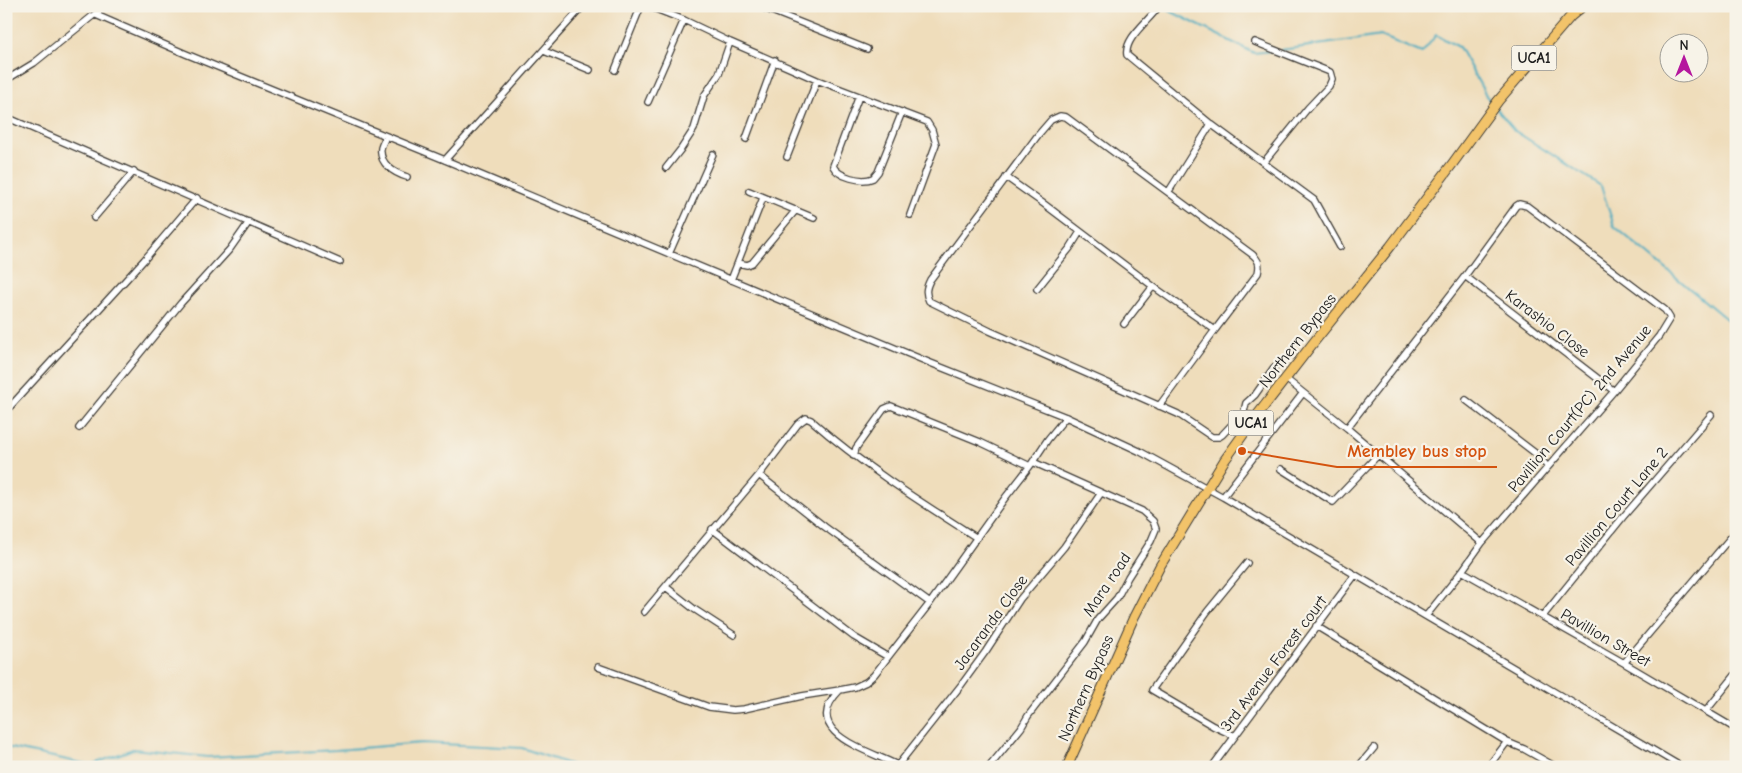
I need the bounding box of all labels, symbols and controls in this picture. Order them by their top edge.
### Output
north arrow [1660,32,1710,82]
text: N [1679,37,1689,54]
road number: UCA1 [1512,46,1556,70]
street label: Karashio Close [1502,286,1593,361]
street label: Northern Bypass [1256,290,1340,391]
street label: Pavillion Court(PC) 2nd Avenue [1505,321,1655,496]
road number: UCA1 [1228,410,1274,436]
callout: Membley bus stop [1337,434,1497,467]
text: Membley bus stop [1347,441,1487,462]
street label: Pavillion Court Lane 2 [1562,444,1672,570]
street label: Mara road [1079,549,1135,620]
street label: Jacaranda Close [950,572,1031,674]
street label: 3rd Avenue Forest court [1217,592,1331,735]
street label: Pavillion Street [1558,605,1654,671]
street label: Northern Bypass [1054,632,1117,744]

